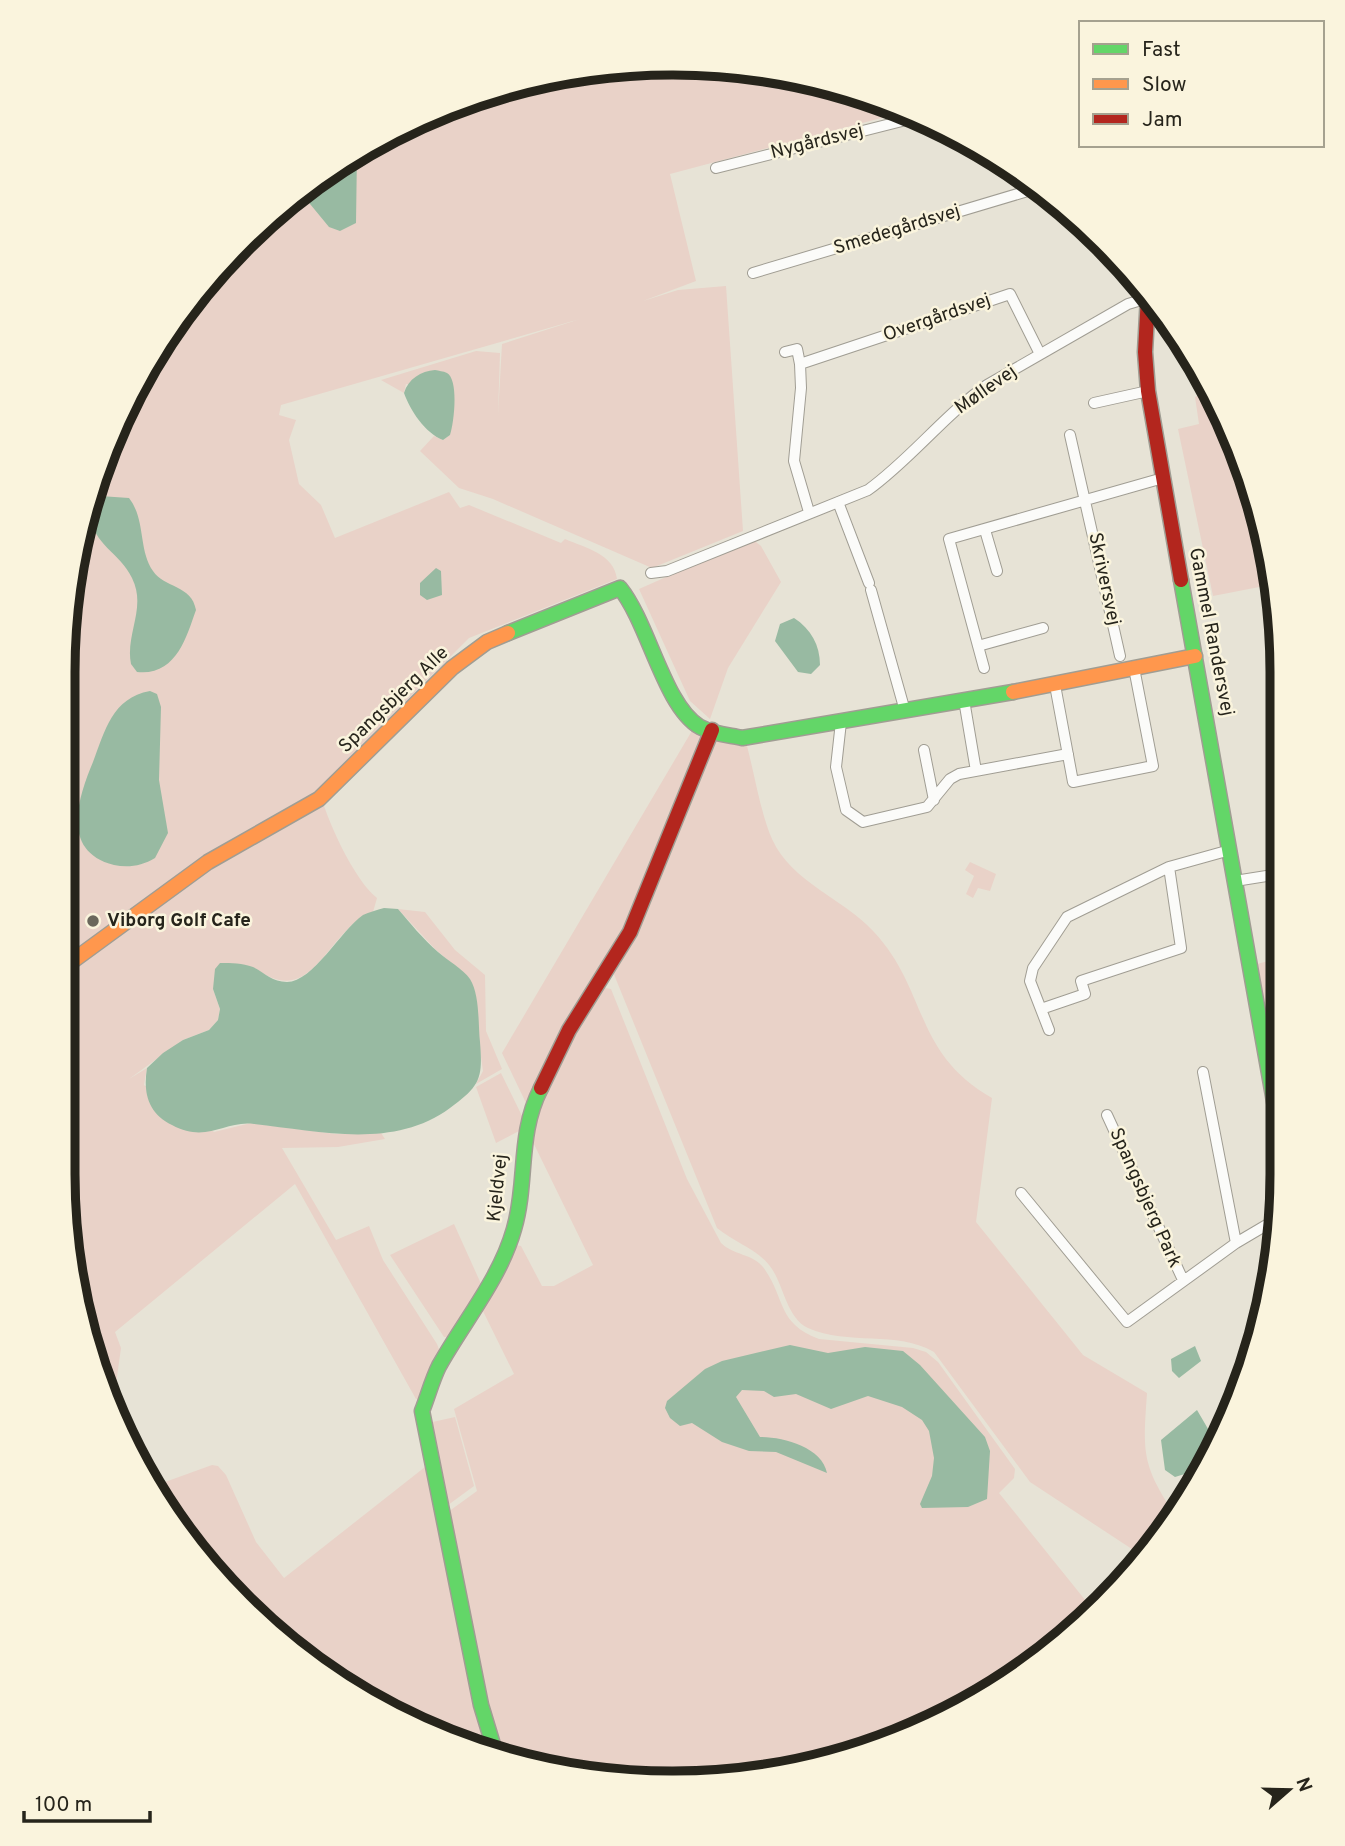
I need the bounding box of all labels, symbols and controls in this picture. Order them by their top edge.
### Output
legend [1079,21,1324,147]
text: Fast [1142,37,1181,64]
text: Slow [1142,72,1187,99]
text: Jam [1142,107,1183,134]
street label: Nygårdsvej [768,119,866,165]
street label: Smedegårdsvej [831,199,963,261]
street label: Overgårdsvej [880,288,994,348]
street label: Møllevej [950,360,1022,420]
street label: Skriversvej [1082,530,1126,628]
street label: Gammel Randersvej [1183,546,1239,718]
street label: Spangsbjerg Alle [334,642,454,758]
place label: Viborg Golf Cafe [107,909,251,933]
marker: Viborg Golf Cafe [85,913,101,929]
street label: Spangsbjerg Park [1103,1124,1187,1272]
street label: Kjeldvej [483,1153,513,1223]
north arrow [1254,1755,1324,1825]
text: N [1289,1774,1317,1795]
scale bar [24,1780,150,1824]
text: 100 m [35,1792,92,1819]

